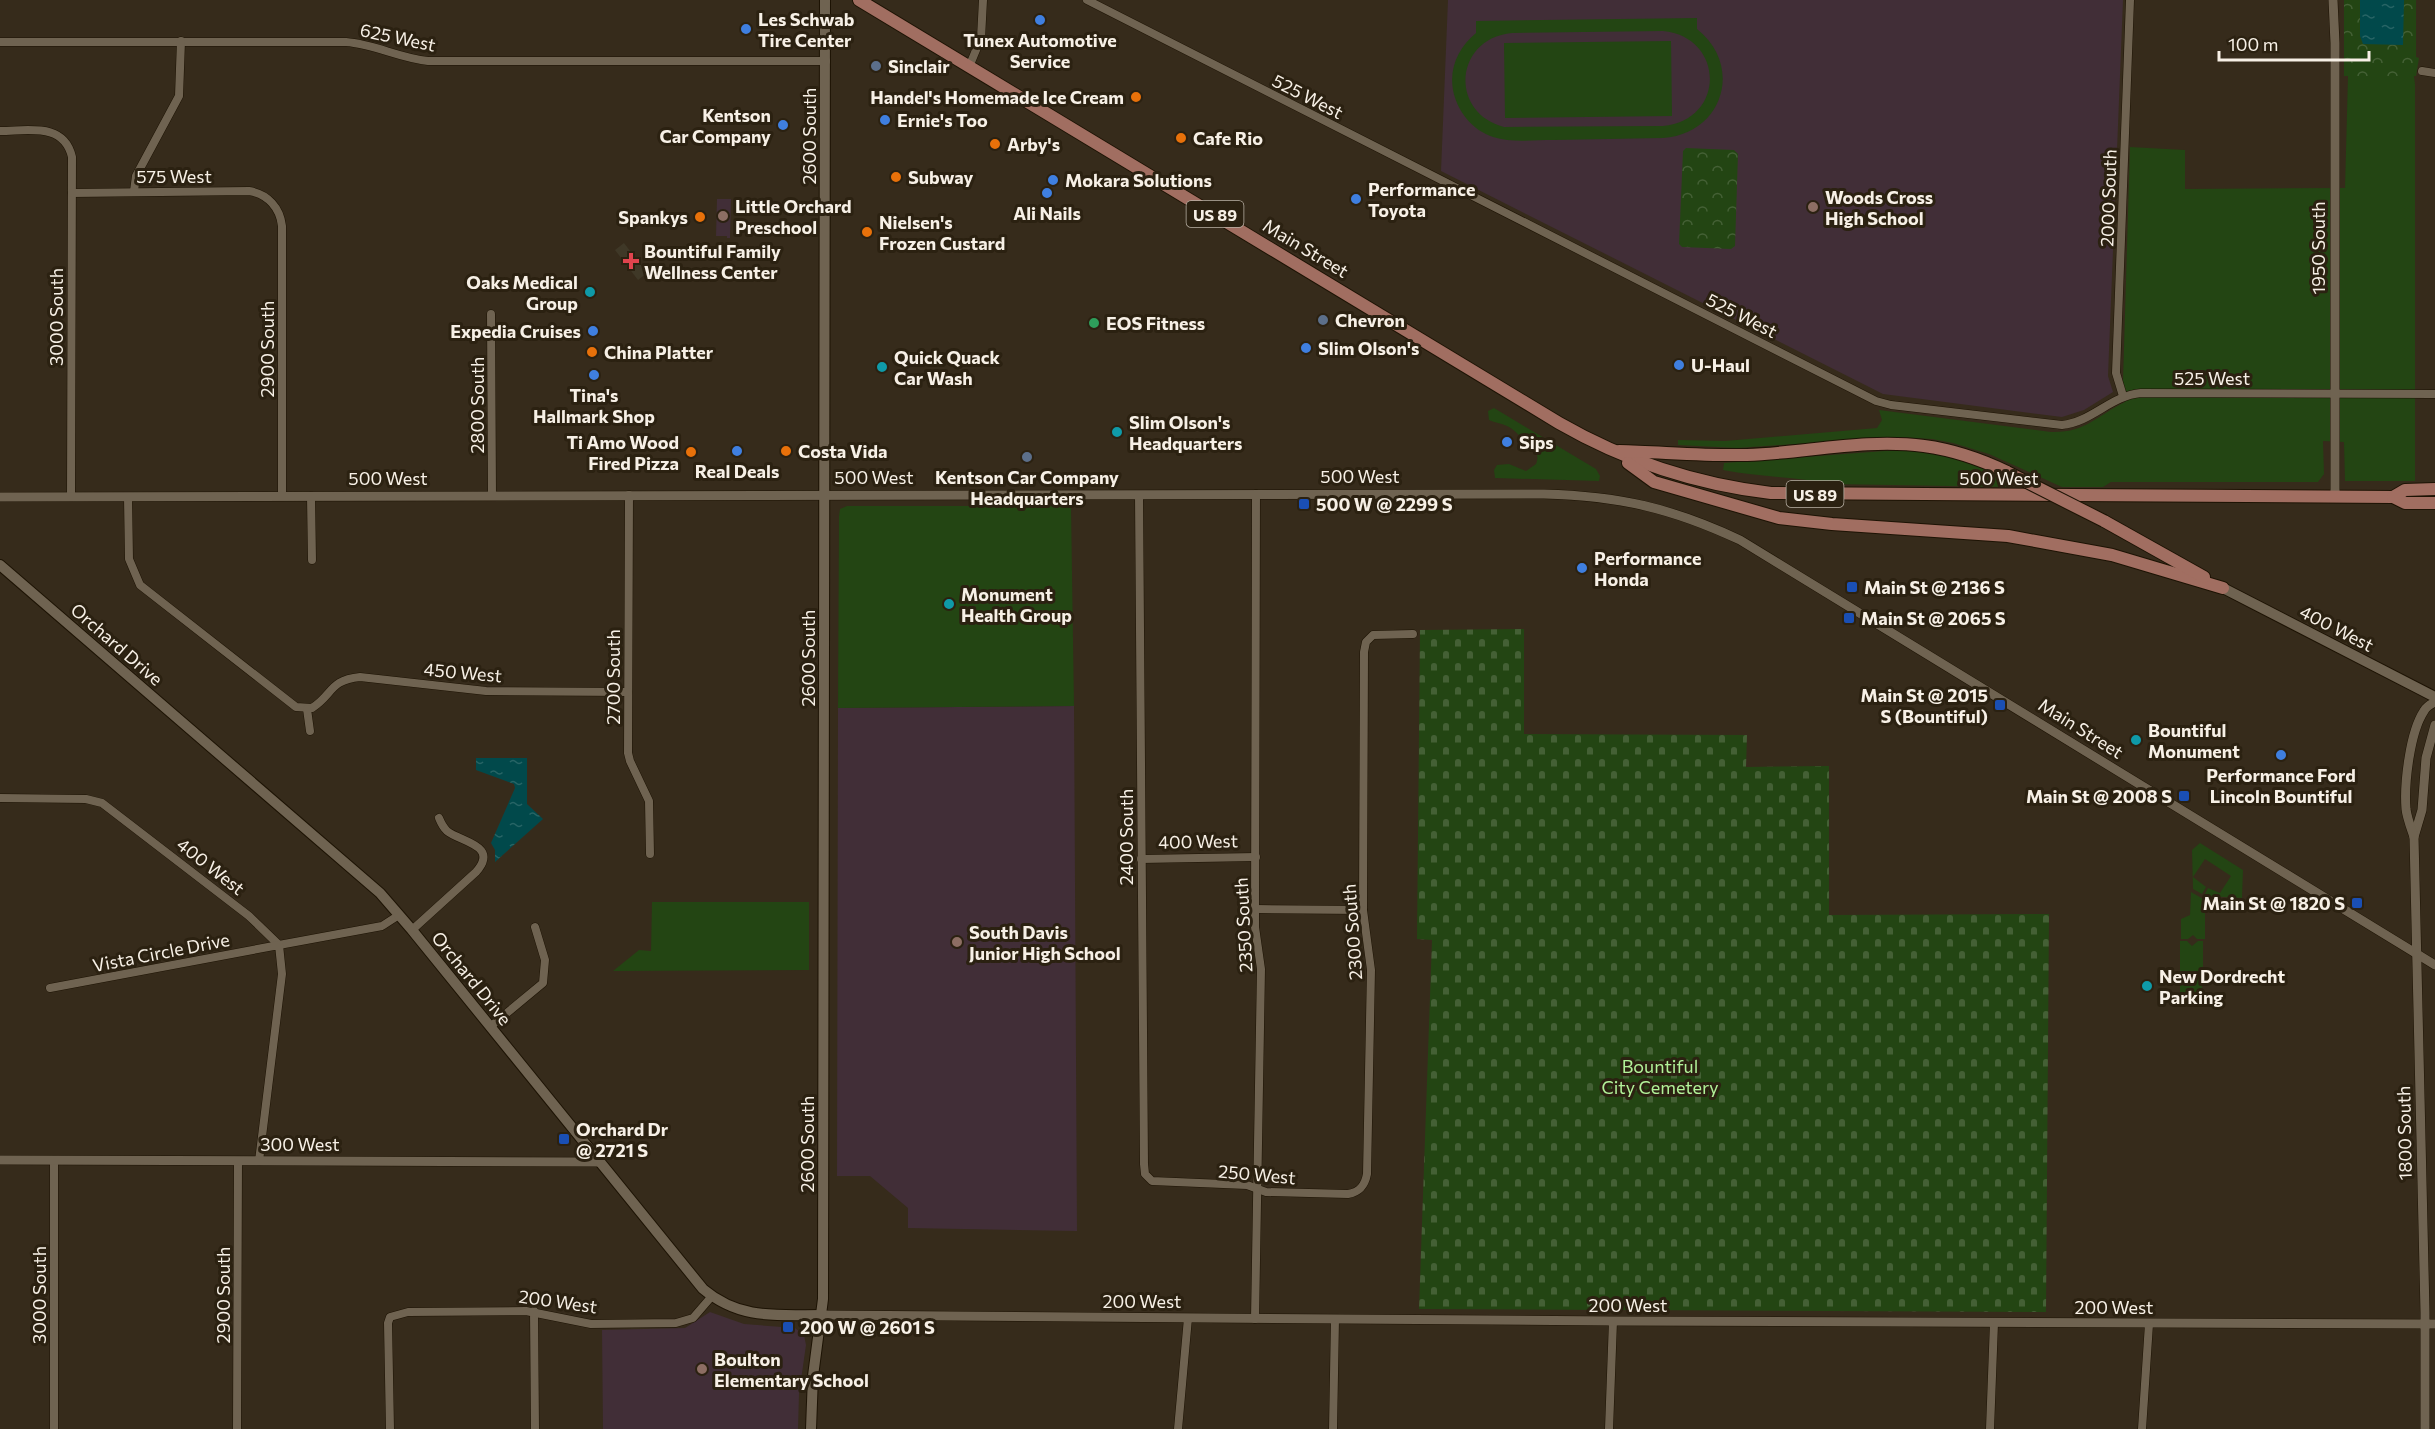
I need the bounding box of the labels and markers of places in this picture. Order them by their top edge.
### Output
place label: Les Schwab Tire Center [758,8,855,51]
marker: Tunex Automotive Service [1033,13,1047,27]
marker: Les Schwab Tire Center [739,22,753,36]
place label: Tunex Automotive Service [963,29,1117,72]
place label: Sinclair [888,55,950,77]
marker: Sinclair [869,59,883,73]
place label: Handel's Homemade Ice Cream [870,86,1124,108]
marker: Handel's Homemade Ice Cream [1129,90,1143,104]
place label: Kentson Car Company [659,104,771,147]
place label: Ernie's Too [897,109,988,131]
marker: Ernie's Too [878,113,892,127]
marker: Kentson Car Company [776,118,790,132]
place label: Cafe Rio [1193,127,1263,149]
marker: Cafe Rio [1174,131,1188,145]
place label: Arby's [1007,133,1060,155]
marker: Arby's [988,137,1002,151]
place label: Subway [908,166,973,188]
place label: Mokara Solutions [1065,169,1212,191]
marker: Subway [889,170,903,184]
marker: Mokara Solutions [1046,173,1060,187]
place label: Performance Toyota [1368,178,1475,221]
marker: Ali Nails [1040,186,1054,200]
place label: Woods Cross High School [1825,186,1933,229]
marker: Performance Toyota [1349,192,1363,206]
place label: Little Orchard Preschool [735,195,852,238]
marker: Woods Cross High School [1806,200,1820,214]
place label: Ali Nails [1013,202,1081,224]
place label: Spankys [618,206,688,228]
marker: Little Orchard Preschool [716,209,730,223]
marker: Spankys [693,210,707,224]
place label: Nielsen's Frozen Custard [879,211,1005,254]
marker: Nielsen's Frozen Custard [860,225,874,239]
place label: Bountiful Family Wellness Center [644,240,781,283]
marker: Bountiful Family Wellness Center [622,252,640,270]
place label: Oaks Medical Group [466,271,578,314]
marker: Oaks Medical Group [583,285,597,299]
place label: Chevron [1335,309,1405,331]
place label: EOS Fitness [1106,312,1205,334]
marker: Chevron [1316,313,1330,327]
marker: EOS Fitness [1087,316,1101,330]
place label: Expedia Cruises [450,320,581,342]
marker: Expedia Cruises [586,324,600,338]
place label: Slim Olson's [1318,337,1419,359]
place label: China Platter [604,341,714,363]
marker: Slim Olson's [1299,341,1313,355]
marker: China Platter [585,345,599,359]
place label: Quick Quack Car Wash [894,346,1001,389]
place label: U-Haul [1691,354,1750,376]
marker: U-Haul [1672,358,1686,372]
marker: Quick Quack Car Wash [875,360,889,374]
marker: Tina's Hallmark Shop [587,368,601,382]
place label: Tina's Hallmark Shop [533,384,655,427]
place label: Slim Olson's Headquarters [1129,411,1242,454]
marker: Slim Olson's Headquarters [1110,425,1124,439]
place label: Ti Amo Wood Fired Pizza [566,431,679,474]
place label: Sips [1519,431,1554,453]
marker: Sips [1500,435,1514,449]
place label: Costa Vida [798,440,888,462]
marker: Real Deals [730,444,744,458]
marker: Costa Vida [779,444,793,458]
marker: Ti Amo Wood Fired Pizza [684,445,698,459]
marker: Kentson Car Company Headquarters [1020,450,1034,464]
place label: Real Deals [695,460,779,482]
place label: Kentson Car Company Headquarters [935,466,1119,509]
place label: 500 W @ 2299 S [1316,493,1453,515]
marker: 500 W @ 2299 S [1297,497,1311,511]
place label: Performance Honda [1594,547,1701,590]
marker: Performance Honda [1575,561,1589,575]
place label: Main St @ 2136 S [1864,576,2005,598]
marker: Main St @ 2136 S [1845,580,1859,594]
place label: Monument Health Group [961,583,1072,626]
marker: Monument Health Group [942,597,956,611]
place label: Main St @ 2065 S [1861,607,2006,629]
marker: Main St @ 2065 S [1842,611,1856,625]
place label: Main St @ 2015 S (Bountiful) [1861,684,1988,727]
marker: Main St @ 2015 S (Bountiful) [1993,698,2007,712]
place label: Bountiful Monument [2148,719,2240,762]
marker: Bountiful Monument [2129,733,2143,747]
marker: Performance Ford Lincoln Bountiful [2274,748,2288,762]
place label: Performance Ford Lincoln Bountiful [2206,764,2356,807]
place label: Main St @ 2008 S [2026,785,2172,807]
marker: Main St @ 2008 S [2177,789,2191,803]
place label: Main St @ 1820 S [2203,892,2345,914]
marker: Main St @ 1820 S [2350,896,2364,910]
place label: South Davis Junior High School [969,921,1121,964]
marker: South Davis Junior High School [950,935,964,949]
place label: New Dordrecht Parking [2159,965,2286,1008]
marker: New Dordrecht Parking [2140,979,2154,993]
place label: Orchard Dr @ 2721 S [576,1118,669,1161]
marker: Orchard Dr @ 2721 S [557,1132,571,1146]
place label: 200 W @ 2601 S [800,1316,935,1338]
marker: 200 W @ 2601 S [781,1320,795,1334]
place label: Boulton Elementary School [714,1348,869,1391]
marker: Boulton Elementary School [695,1362,709,1376]

